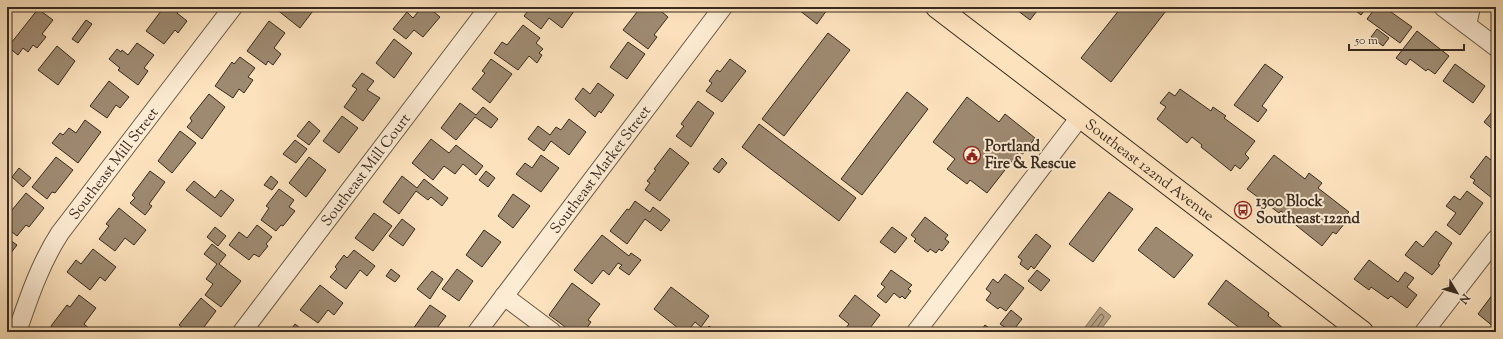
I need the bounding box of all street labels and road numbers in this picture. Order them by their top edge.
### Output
street label: Southeast Market Street [546,102,657,239]
street label: Southeast Mill Street [65,104,164,225]
street label: Southeast Mill Court [317,110,416,231]
street label: Southeast 122nd Avenue [1080,115,1218,227]

